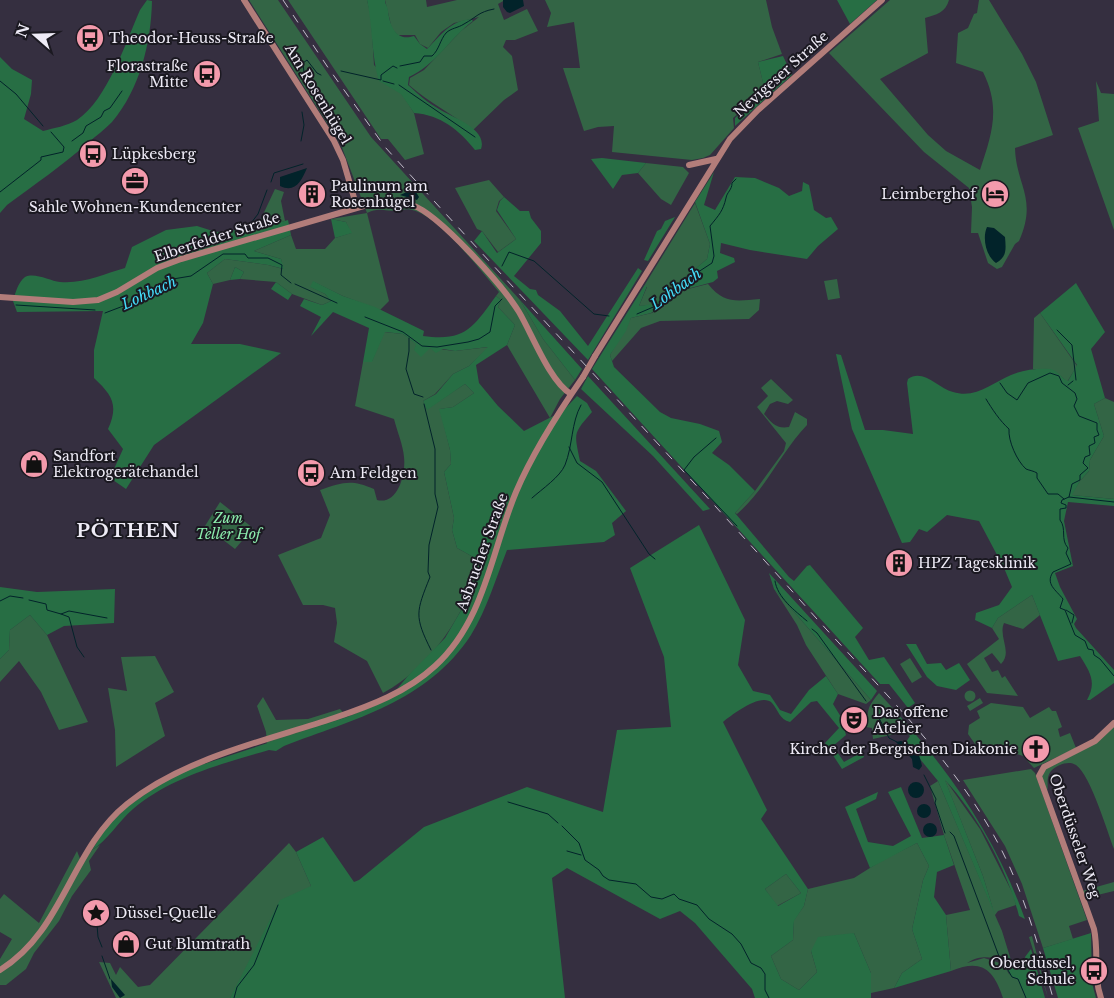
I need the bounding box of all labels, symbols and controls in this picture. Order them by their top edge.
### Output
north arrow [10,10,60,60]
text: N [12,21,33,40]
bus stop icon: Theodor-Heuss-Straße [75,23,105,53]
street label: Nevigeser Straße [730,27,832,121]
place label: Theodor-Heuss-Straße [109,29,274,47]
street label: Am Rosenhügel [280,40,355,148]
place label: Florastraße Mitte [107,57,188,91]
bus stop icon: Florastraße Mitte [192,59,222,89]
bus stop icon: Lüpkesberg [78,139,108,169]
place label: Lüpkesberg [112,145,196,163]
office icon: Sahle Wohnen-Kundencenter [120,166,150,196]
place label: Paulinum am Rosenhügel [331,177,428,211]
building icon: Paulinum am Rosenhügel [297,179,327,209]
hotel icon: Leimberghof [980,179,1010,209]
place label: Leimberghof [881,185,978,203]
place label: Sahle Wohnen-Kundencenter [29,198,241,216]
street label: Elberfelder Straße [152,208,282,266]
water label: Lohbach [646,263,705,314]
water label: Lohbach [117,271,180,314]
place label: Sandfort Elektrogerätehandel [53,447,199,481]
shop icon: Sandfort Elektrogerätehandel [19,449,49,479]
bus stop icon: Am Feldgen [296,458,326,488]
place label: Am Feldgen [329,464,417,482]
street label: Asbrucher Straße [452,491,512,614]
park label: Zum Teller Hof [195,509,264,543]
district label: PÖTHEN [76,519,180,542]
building icon: HPZ Tagesklinik [884,548,914,578]
place label: HPZ Tagesklinik [918,554,1037,572]
place label: Das offene Atelier [872,703,948,737]
theatre icon: Das offene Atelier [839,705,869,735]
church icon: Kirche der Bergischen Diakonie [1021,734,1051,764]
place label: Kirche der Bergischen Diakonie [789,740,1017,758]
street label: Oberdüsseler Weg [1045,771,1105,901]
place icon: Düssel-Quelle [81,898,111,928]
place label: Düssel-Quelle [115,904,216,922]
shop icon: Gut Blumtrath [111,929,141,959]
place label: Gut Blumtrath [145,935,251,953]
place label: Oberdüssel, Schule [990,954,1075,988]
bus stop icon: Oberdüssel, Schule [1079,956,1109,986]

